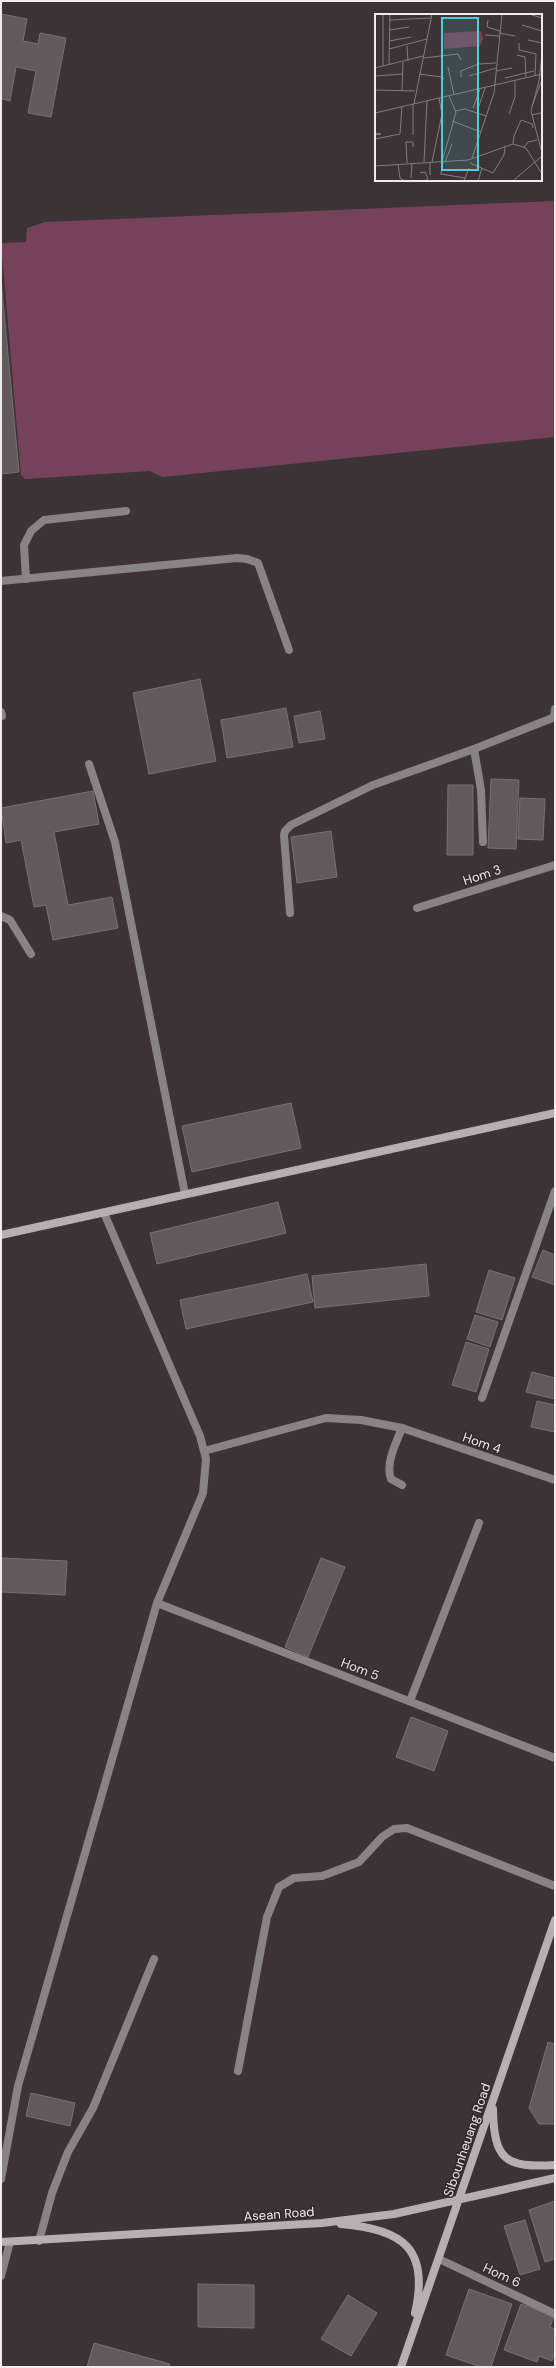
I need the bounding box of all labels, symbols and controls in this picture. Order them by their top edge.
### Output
inset map [375,14,542,181]
street label: Hom 3 [461,861,503,889]
street label: Hom 4 [461,1429,504,1458]
street label: Hom 5 [338,1654,382,1684]
street label: Sibounheuang Road [440,2081,494,2199]
street label: Asean Road [243,2203,315,2225]
street label: Hom 6 [480,2259,524,2291]

